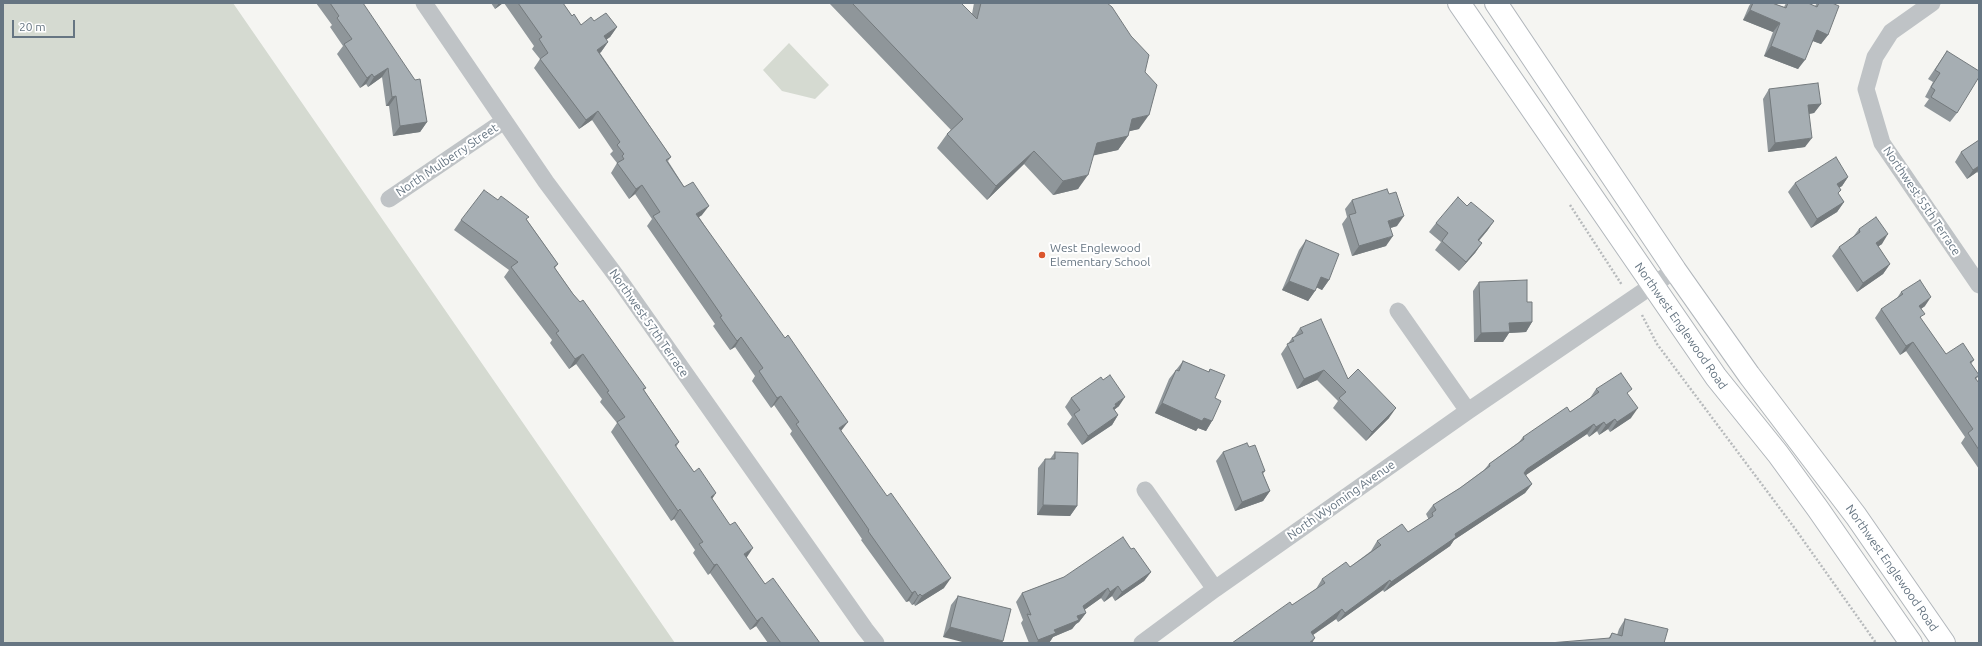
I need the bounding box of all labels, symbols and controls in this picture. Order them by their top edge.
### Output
scale bar [14,12,77,38]
text: 20 m [19,20,46,33]
street label: North Mulberry Street [393,121,501,199]
street label: Northwest 55th Terrace [1880,144,1964,258]
place label: West Englewood Elementary School [1050,241,1150,269]
marker: West Englewood Elementary School [1037,250,1047,260]
street label: Northwest Englewood Road [1632,260,1730,392]
street label: Northwest 57th Terrace [606,266,692,380]
street label: North Wyoming Avenue [1284,457,1398,543]
street label: Northwest Englewood Road [1843,502,1941,634]

